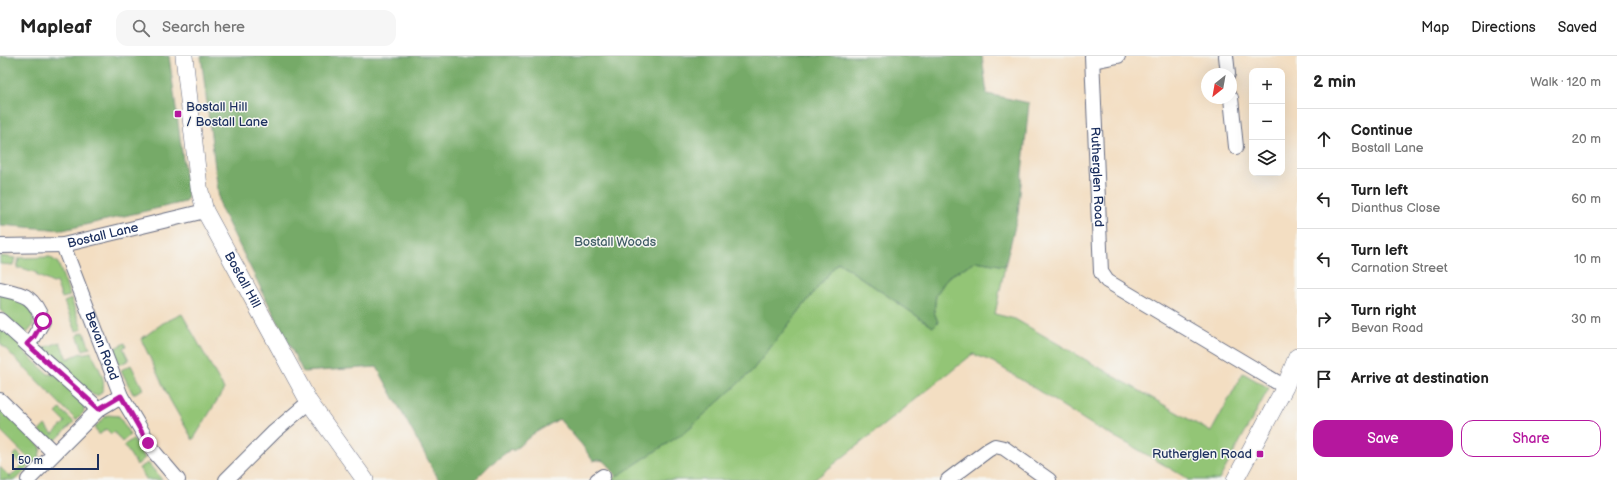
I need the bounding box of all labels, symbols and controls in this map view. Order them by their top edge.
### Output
search box [116,10,396,46]
text: Mapleaf [20,16,92,39]
icon: search [130,17,152,39]
text: Search here [162,18,245,37]
text: Map [1421,19,1449,36]
text: Directions [1471,19,1536,36]
text: Saved [1558,19,1597,36]
north arrow [1201,68,1237,104]
map controls [1249,68,1285,176]
button: + [1249,68,1285,104]
text: 2 min [1313,72,1356,92]
text: Walk · 120 m [1530,74,1601,90]
place label: Bostall Hill / Bostall Lane [186,99,268,130]
button: − [1249,104,1285,140]
marker: Bostall Hill / Bostall Lane [173,109,183,119]
text: Continue [1351,121,1413,140]
street label: Rutherglen Road [1087,126,1107,227]
icon: ahead [1313,128,1335,150]
text: 20 m [1571,131,1601,147]
button: layers [1249,140,1285,176]
text: Bostall Lane [1351,140,1423,156]
text: Turn left [1351,181,1408,200]
icon: left [1313,188,1335,210]
text: 60 m [1571,191,1601,207]
text: Dianthus Close [1351,200,1440,216]
street label: Bostall Lane [66,219,140,252]
park label: Bostall Woods [574,234,657,250]
text: Turn left [1351,241,1408,260]
icon: left [1313,248,1335,270]
street label: Bostall Hill [221,249,264,311]
text: 10 m [1574,251,1601,267]
text: Carnation Street [1351,260,1448,276]
text: Turn right [1351,301,1416,320]
icon: right [1313,308,1335,330]
street label: Bevan Road [81,309,122,382]
text: 30 m [1571,311,1601,327]
route start [34,312,52,330]
text: Bevan Road [1351,320,1423,336]
icon: arrive [1313,368,1335,390]
text: Arrive at destination [1351,369,1489,388]
button: Save [1313,420,1453,457]
button: Share [1461,420,1601,457]
route end [139,434,157,452]
place label: Rutherglen Road [1152,446,1252,462]
marker: Rutherglen Road [1255,449,1265,459]
scale bar [12,452,99,471]
text: 50 m [18,454,43,467]

